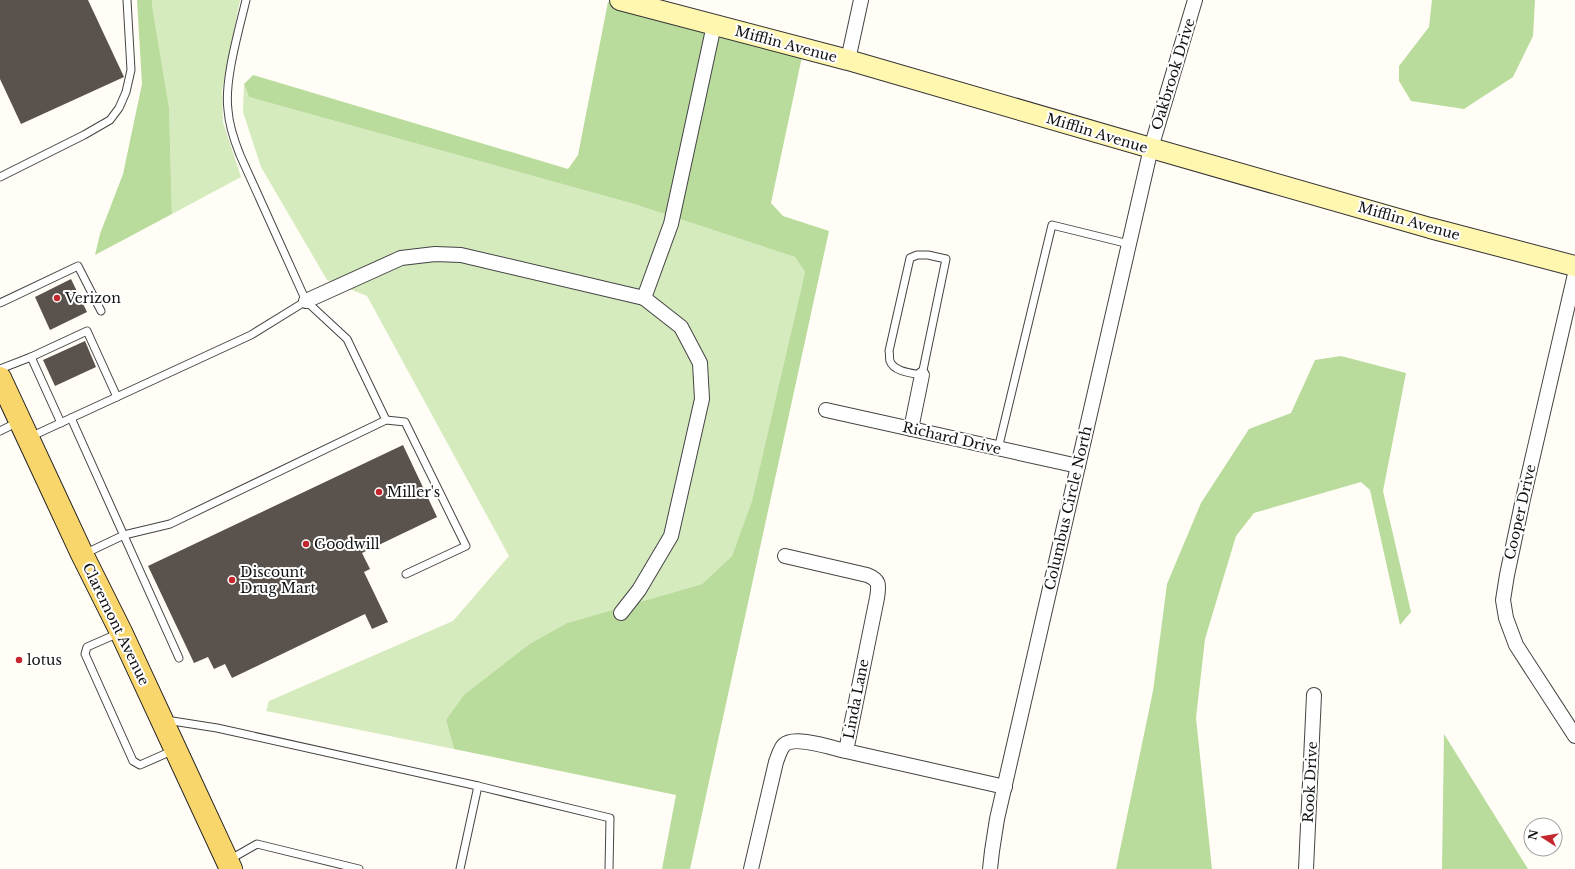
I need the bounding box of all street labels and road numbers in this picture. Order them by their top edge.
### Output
street label: Oakbrook Drive [1147,16,1199,132]
street label: Mifflin Avenue [733,22,839,66]
street label: Mifflin Avenue [1044,109,1150,157]
street label: Mifflin Avenue [1356,198,1462,244]
street label: Richard Drive [901,418,1003,458]
street label: Columbus Circle North [1040,424,1096,592]
street label: Cooper Drive [1500,463,1540,561]
street label: Claremont Avenue [79,560,153,688]
street label: Linda Lane [839,657,873,741]
street label: Rook Drive [1299,741,1321,823]

